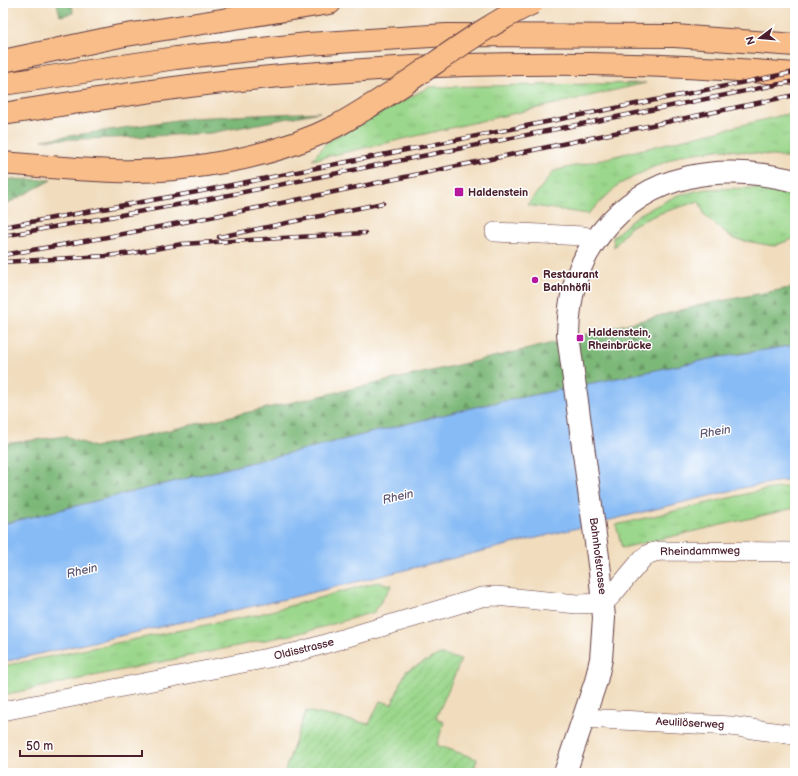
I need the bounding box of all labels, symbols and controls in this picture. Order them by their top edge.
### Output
north arrow [740,18,780,58]
text: N [743,35,758,46]
marker: Haldenstein [453,186,465,198]
place label: Haldenstein [468,186,528,199]
place label: Restaurant Bahnhöfli [543,268,599,294]
marker: Restaurant Bahnhöfli [530,275,540,285]
place label: Haldenstein, Rheinbrücke [588,326,651,352]
marker: Haldenstein, Rheinbrücke [575,333,585,343]
water label: Rhein [698,422,732,442]
water label: Rhein [381,486,415,508]
street label: Bahnhofstrasse [587,517,609,596]
street label: Rheindammweg [660,544,740,558]
water label: Rhein [65,560,99,582]
street label: Oldisstrasse [273,635,336,663]
street label: Aeulilöserweg [655,715,725,731]
scale bar [20,732,142,758]
text: 50 m [26,739,53,754]

